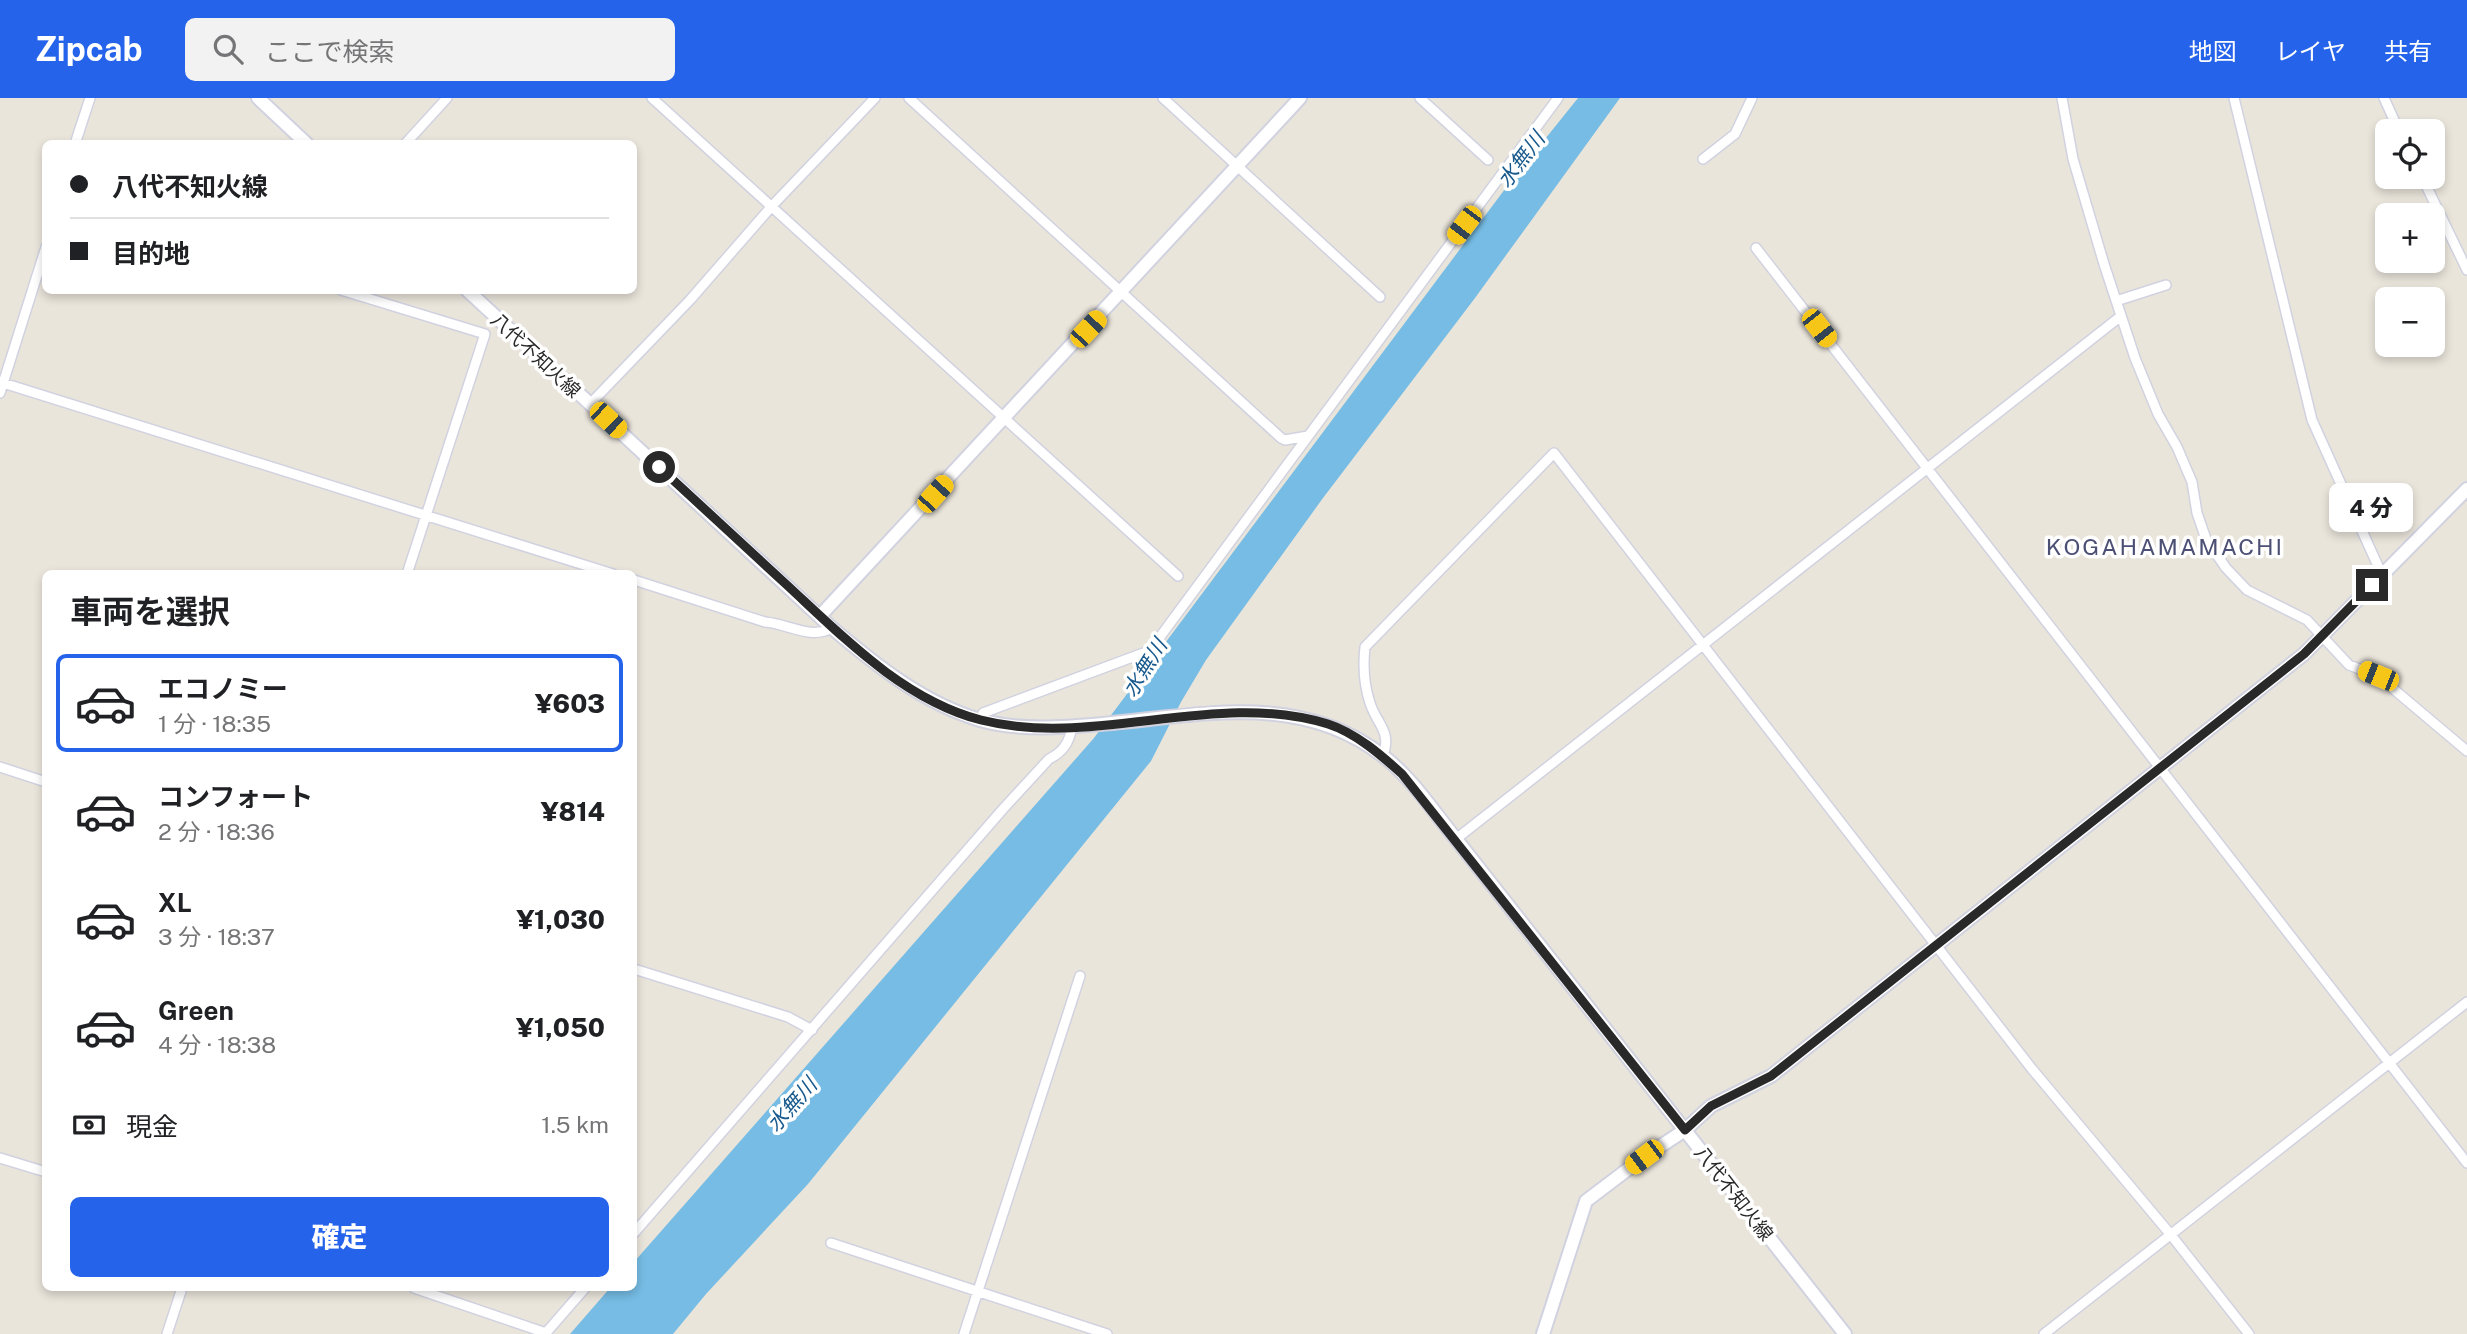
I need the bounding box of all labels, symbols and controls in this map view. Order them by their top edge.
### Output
search box [185,18,675,81]
text: Zipcab [35,30,143,68]
icon: search [209,30,247,68]
text: ここで検索 [265,36,395,67]
text: 地図 [2189,37,2237,65]
text: レイヤ [2275,37,2346,65]
text: 共有 [2384,37,2432,65]
map controls [2375,119,2445,357]
button: locate [2375,119,2445,189]
water label: 水無川 [1492,125,1551,192]
text: 八代不知火線 [112,171,268,202]
car [1443,202,1486,248]
button: + [2375,203,2445,273]
text: 目的地 [112,238,190,269]
button: − [2375,287,2445,357]
car [1798,305,1841,351]
car [1066,306,1111,352]
street label: 八代不知火線 [487,308,585,402]
car [586,398,631,442]
route start [643,451,675,483]
car [914,471,957,517]
callout: 4 分 [2330,484,2414,532]
text: 4 分 [2349,494,2393,521]
district label: KOGAHAMAMACHI [2046,533,2284,560]
route end [2356,569,2388,601]
text: 車両を選択 [70,593,230,630]
water label: 水無川 [1117,633,1173,701]
car [2355,658,2402,694]
icon: car [74,672,137,735]
text: エコノミー [158,673,288,704]
text: ¥603 [535,688,605,719]
text: 1 分 · 18:35 [158,710,271,737]
icon: car [74,780,137,843]
text: コンフォート [158,781,313,812]
text: ¥814 [541,796,605,827]
text: 2 分 · 18:36 [158,818,275,845]
text: XL [158,887,192,918]
icon: car [74,888,137,951]
text: ¥1,030 [516,904,605,935]
text: 3 分 · 18:37 [158,923,275,950]
text: Green [158,995,234,1026]
icon: car [74,996,137,1059]
text: ¥1,050 [516,1012,605,1043]
text: 4 分 · 18:38 [158,1031,276,1058]
water label: 水無川 [762,1071,823,1137]
icon: cash [70,1106,108,1144]
text: 現金 [126,1111,178,1142]
text: 1.5 km [541,1111,609,1138]
car [1621,1136,1668,1178]
street label: 八代不知火線 [1690,1141,1778,1245]
button: 確定 [70,1197,609,1277]

